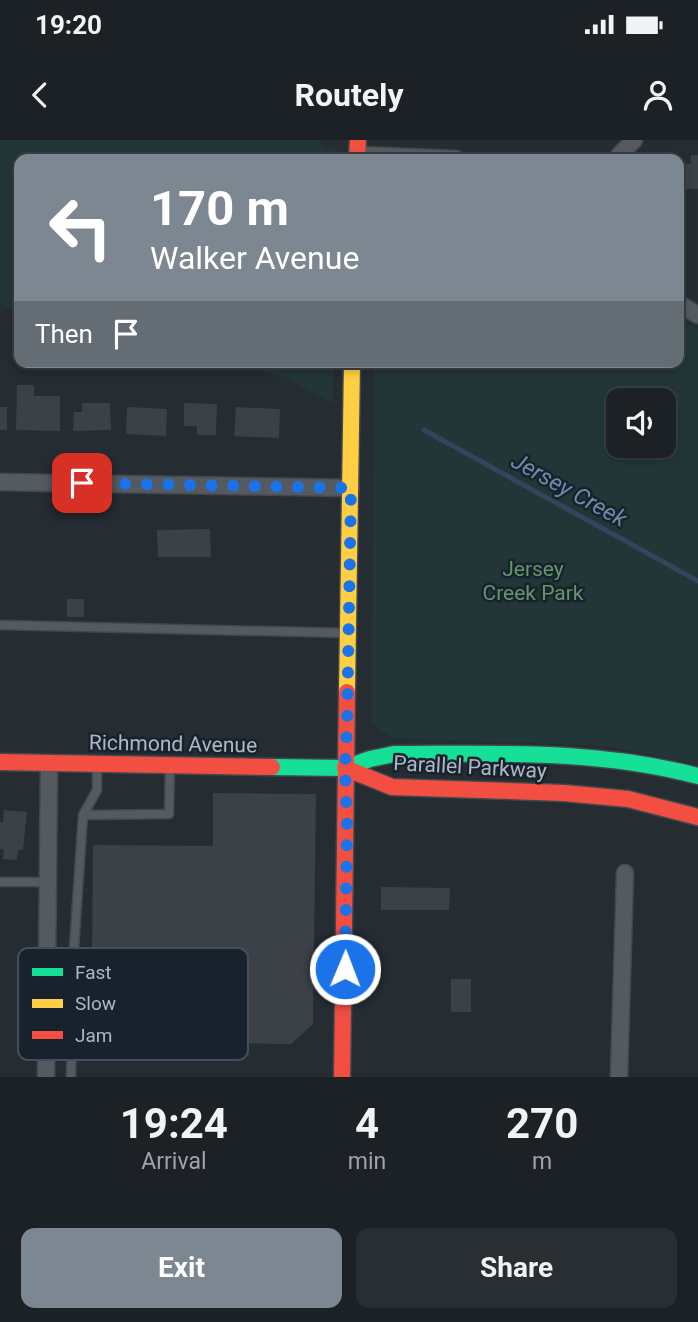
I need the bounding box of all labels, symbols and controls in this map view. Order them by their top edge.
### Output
text: 19:20 [35,10,102,40]
icon: back [21,76,59,114]
text: Routely [294,76,404,114]
icon: person [639,76,677,114]
text: 170 m [150,180,289,237]
icon: left [35,182,126,273]
text: Walker Avenue [150,239,359,277]
icon: arrive [107,315,145,353]
text: Then [35,319,93,349]
map controls [606,388,676,458]
button: sound [606,388,676,458]
water label: Jersey Creek [507,447,632,533]
pin [52,453,112,513]
icon: arrive [63,464,101,502]
park label: Jersey Creek Park [482,557,584,605]
street label: Richmond Avenue [89,731,257,757]
street label: Parallel Parkway [393,751,547,783]
position arrow [308,932,382,1006]
legend [18,948,248,1060]
text: Fast [75,961,112,984]
text: Slow [75,992,116,1015]
text: Jam [75,1024,112,1047]
text: 19:24 [120,1099,228,1148]
text: 4 [355,1099,379,1148]
text: 270 [506,1099,578,1148]
text: Arrival [141,1148,207,1175]
text: min [348,1148,386,1175]
text: m [532,1148,552,1175]
button: Exit [21,1228,342,1308]
button: Share [356,1228,677,1308]

